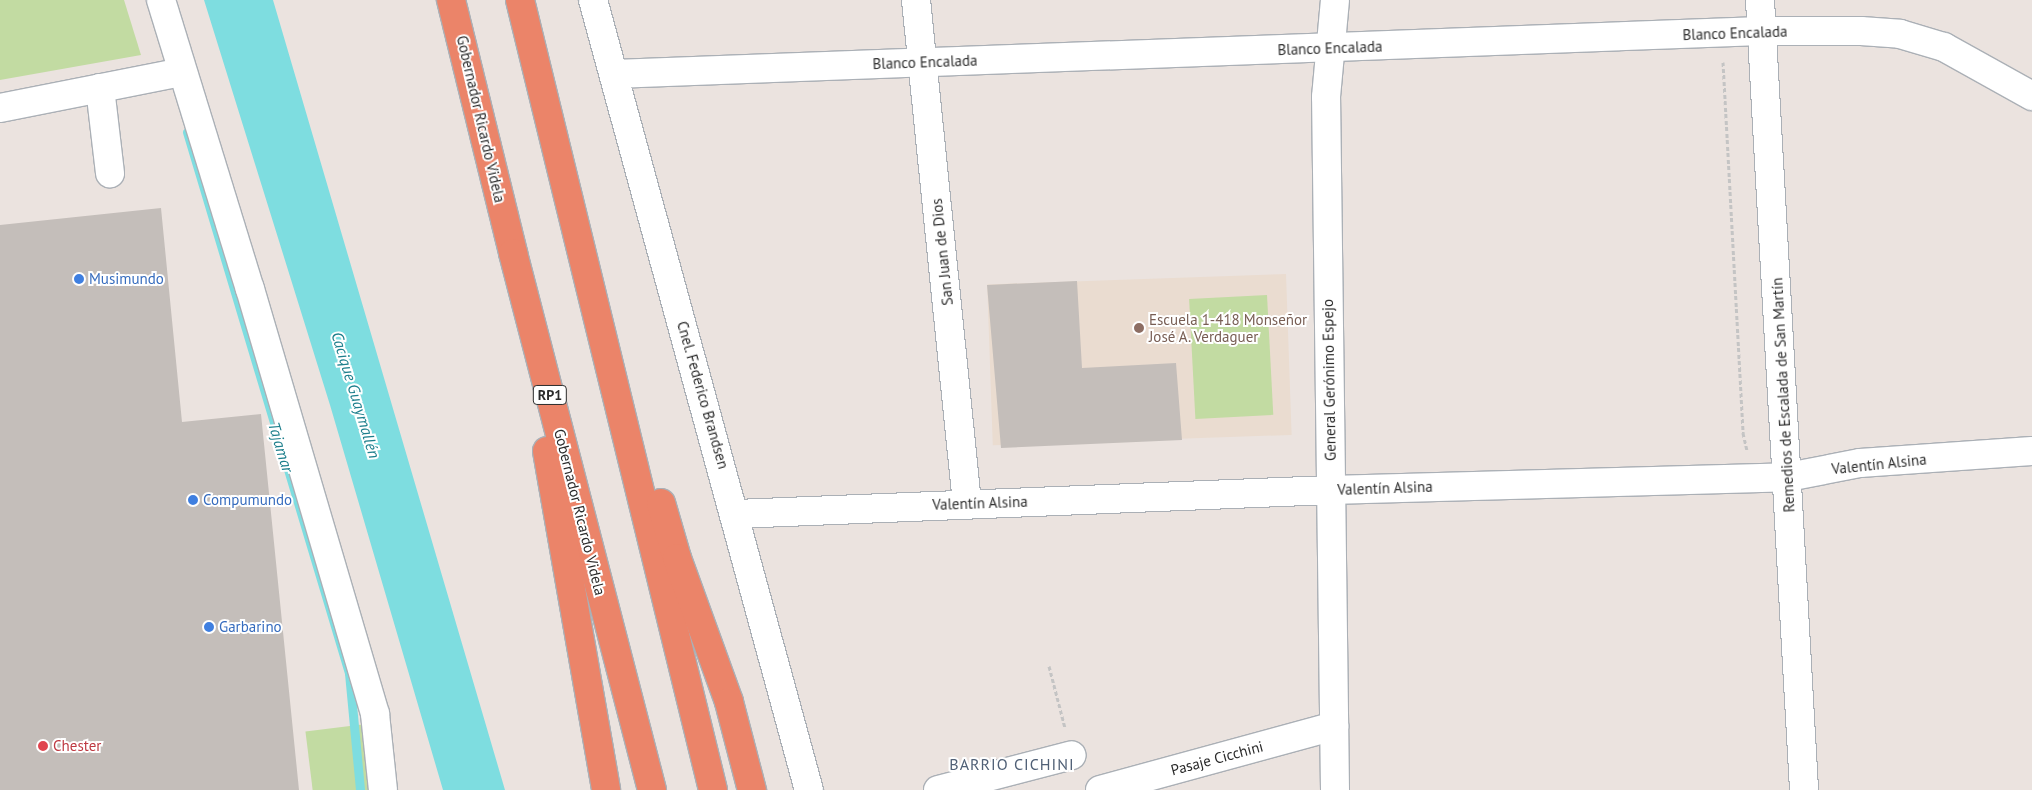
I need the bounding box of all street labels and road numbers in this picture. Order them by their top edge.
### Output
street label: Blanco Encalada [1682,22,1788,44]
street label: Gobernador Ricardo Videla [453,34,509,204]
street label: Blanco Encalada [1277,37,1383,59]
street label: Blanco Encalada [872,51,978,73]
street label: San Juan de Dios [927,198,957,306]
street label: Remedios de Escalada de San Martín [1768,277,1798,513]
street label: General Gerónimo Espejo [1319,299,1339,461]
street label: Cnel. Federico Brandsen [673,318,733,472]
road number: RP1 [532,384,568,406]
street label: Gobernador Ricardo Videla [551,427,609,597]
street label: Valentín Alsina [1830,450,1928,478]
street label: Valentín Alsina [1337,477,1433,499]
street label: Valentín Alsina [932,492,1028,514]
street label: Pasaje Cicchini [1169,737,1265,779]

